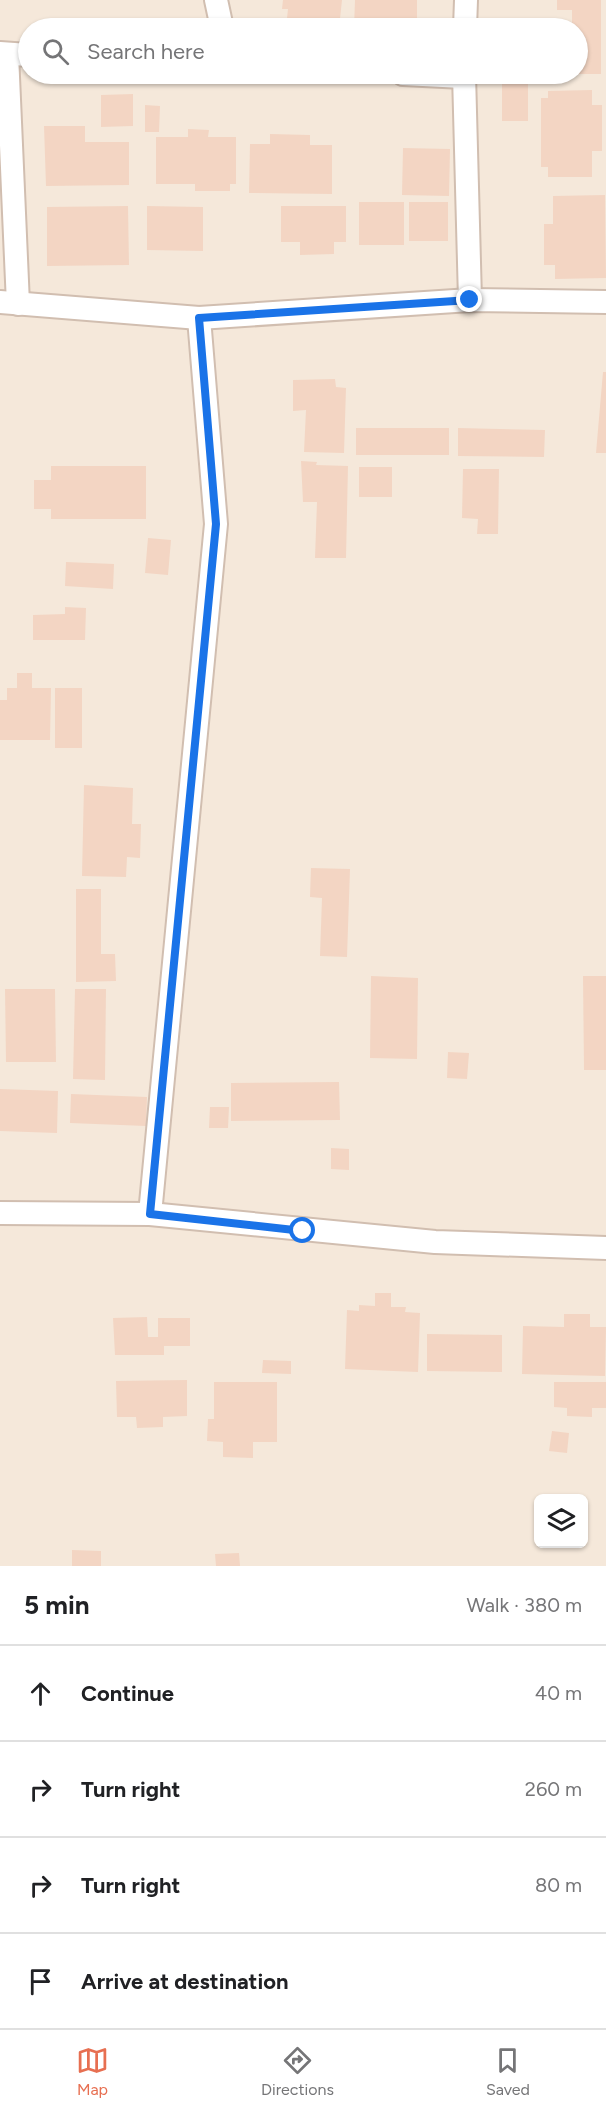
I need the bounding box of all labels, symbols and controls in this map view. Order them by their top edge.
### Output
search box [18,18,588,84]
icon: search [39,35,72,68]
text: Search here [87,38,205,65]
route end [456,286,482,312]
route start [289,1217,315,1243]
map controls [534,1494,588,1548]
button: layers [534,1494,588,1548]
text: 5 min [24,1589,90,1621]
text: Walk · 380 m [466,1593,582,1617]
icon: ahead [24,1677,57,1710]
text: Continue [81,1680,174,1707]
text: 40 m [535,1681,582,1705]
icon: right [24,1773,57,1806]
text: Turn right [81,1776,180,1803]
text: 260 m [525,1777,582,1801]
icon: right [24,1869,57,1902]
text: Turn right [81,1872,180,1899]
text: 80 m [535,1873,582,1897]
icon: arrive [24,1965,57,1998]
text: Arrive at destination [81,1968,289,1995]
tab: Map [76,2044,109,2099]
tab: Directions [261,2044,334,2099]
tab: Saved [486,2044,530,2099]

